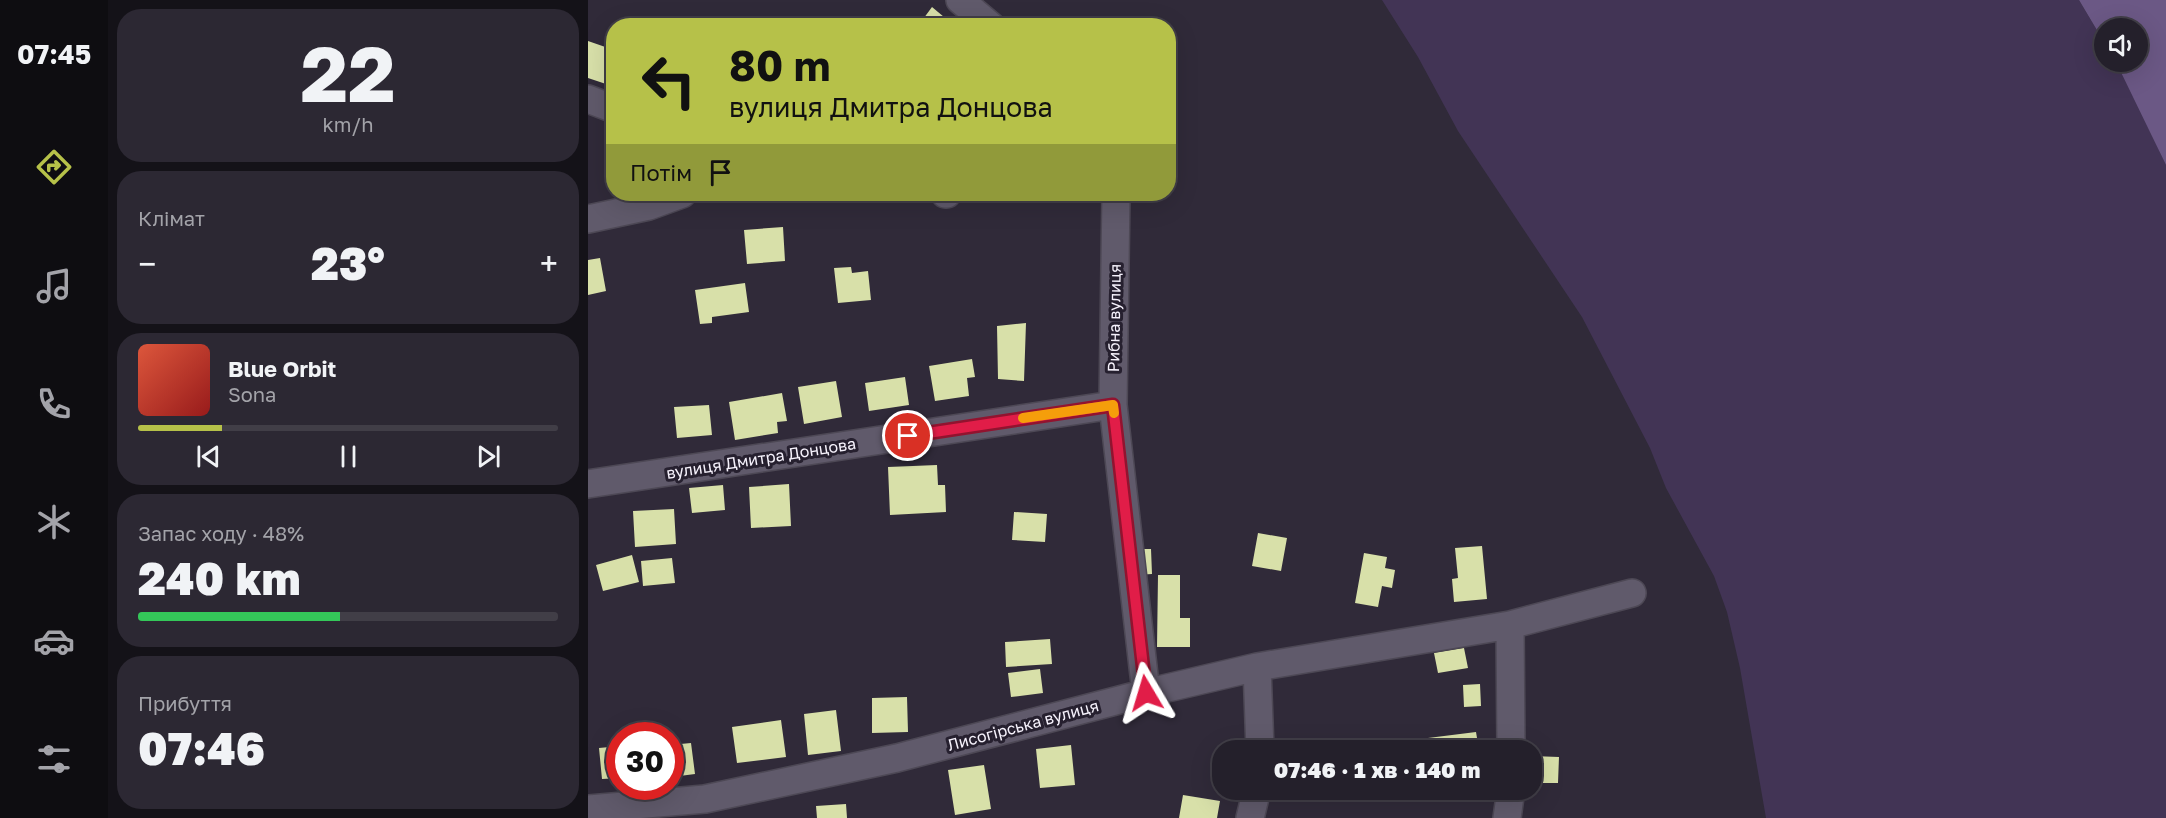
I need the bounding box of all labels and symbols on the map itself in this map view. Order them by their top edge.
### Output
street label: Рибна вулиця [1103,264,1125,372]
pin [882,410,933,461]
street label: вулиця Дмитра Донцова [665,433,857,483]
position arrow [1114,661,1178,725]
street label: Лисогірська вулиця [945,695,1101,755]
speed limit sign: 30 [606,722,684,800]

